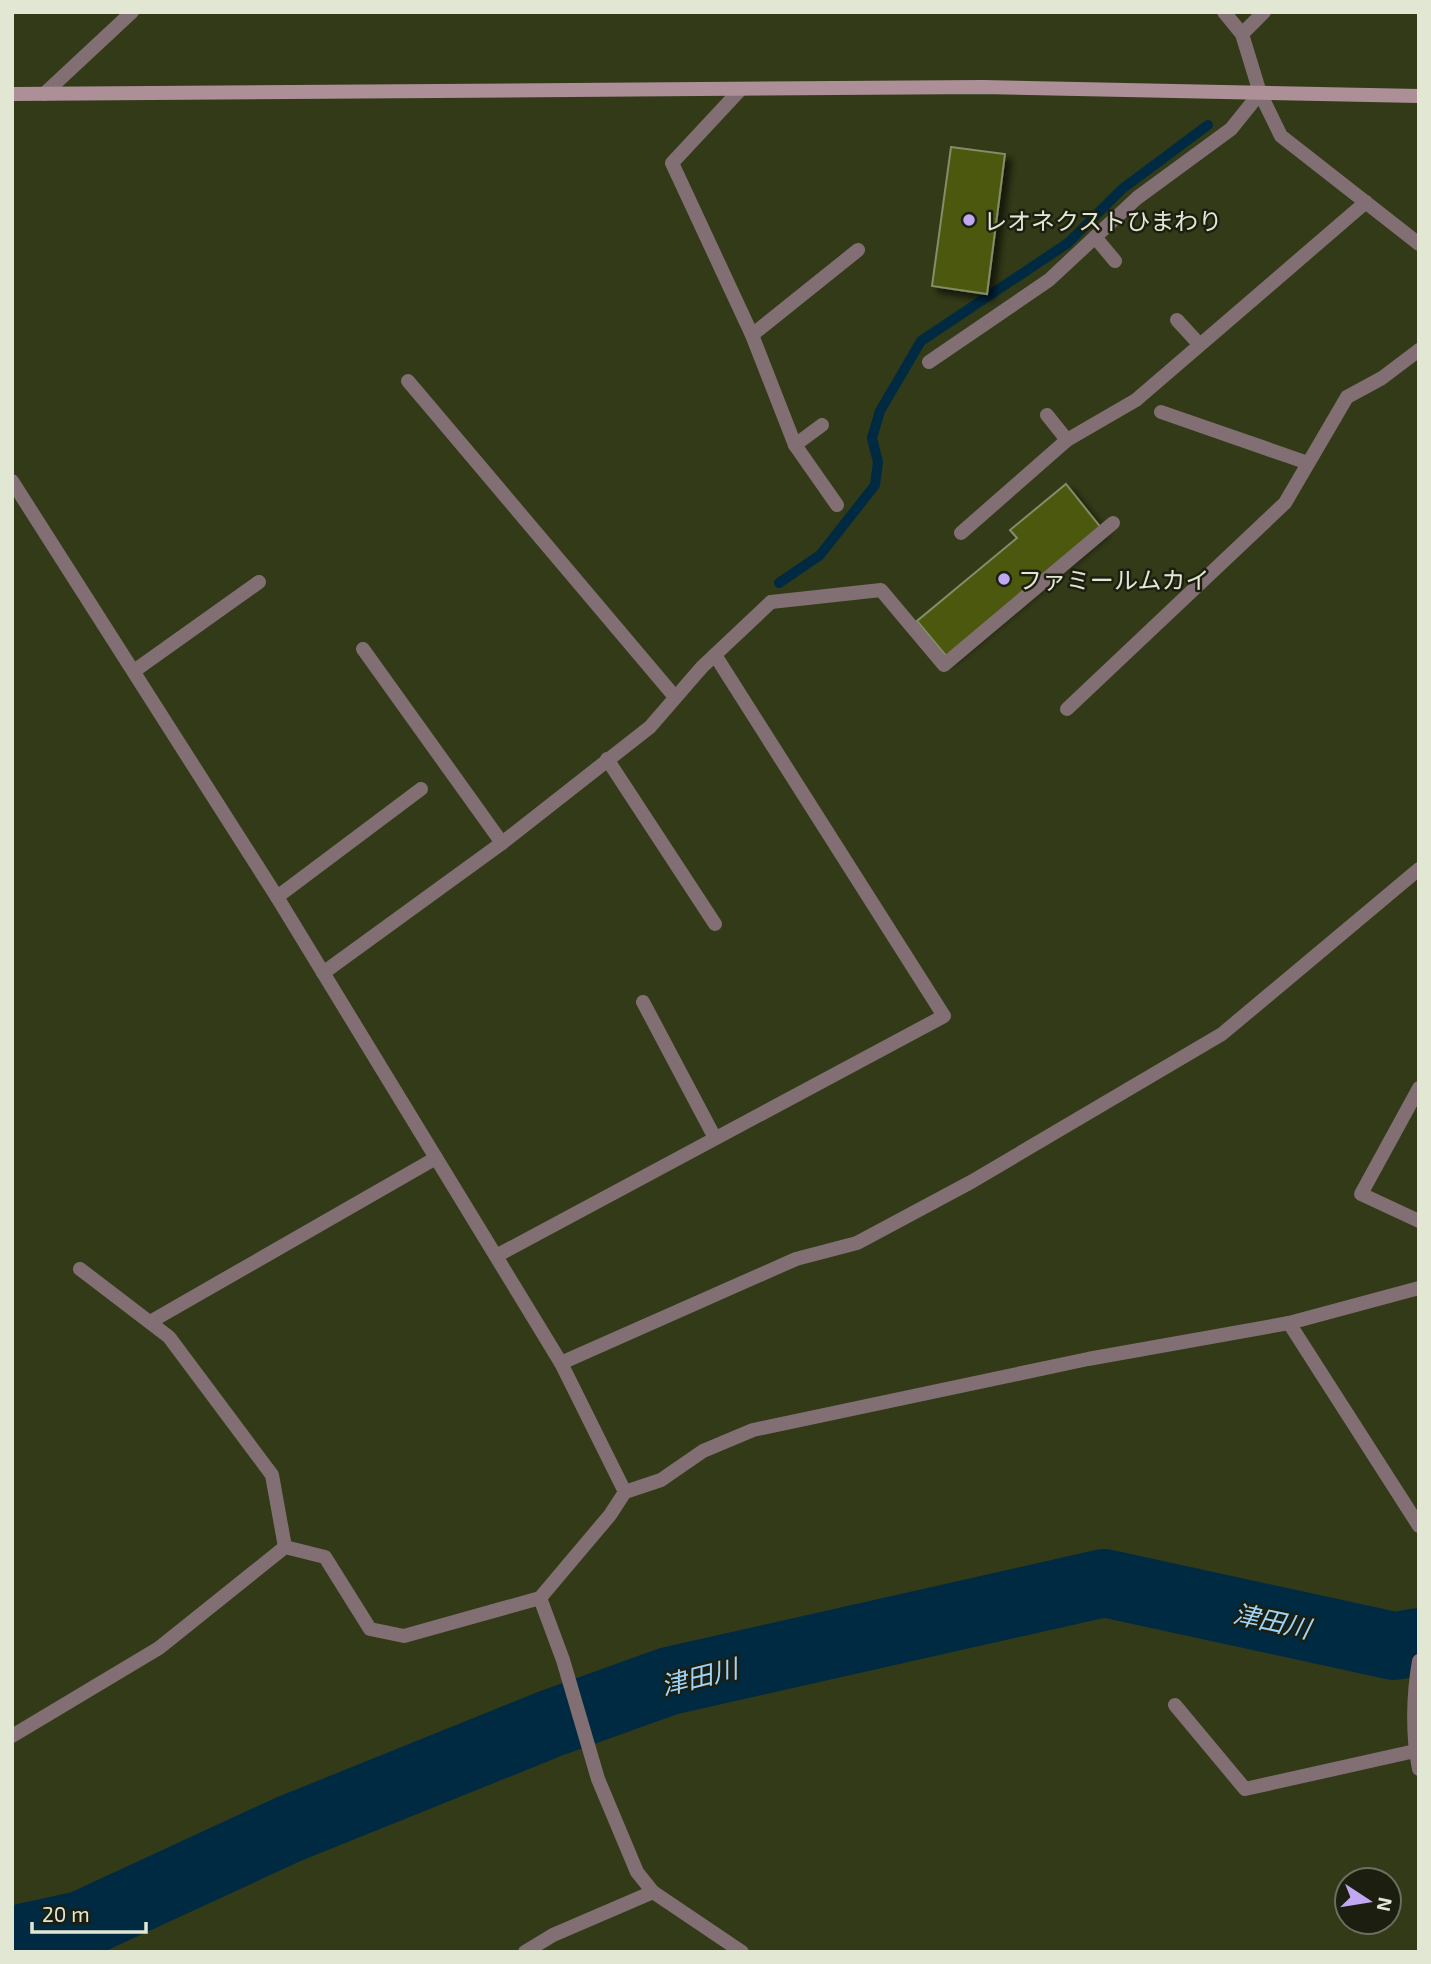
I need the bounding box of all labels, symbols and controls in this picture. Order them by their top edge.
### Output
place label: レオネクストひまわり [983,206,1222,235]
marker: レオネクストひまわり [961,212,977,228]
place label: ファミールムカイ [1018,565,1210,594]
marker: ファミールムカイ [996,571,1012,587]
water label: 津田川 [1231,1597,1316,1644]
water label: 津田川 [657,1651,743,1700]
north arrow [1333,1866,1403,1936]
scale bar [32,1890,145,1934]
text: N [1372,1896,1398,1914]
text: 20 m [42,1901,90,1926]

